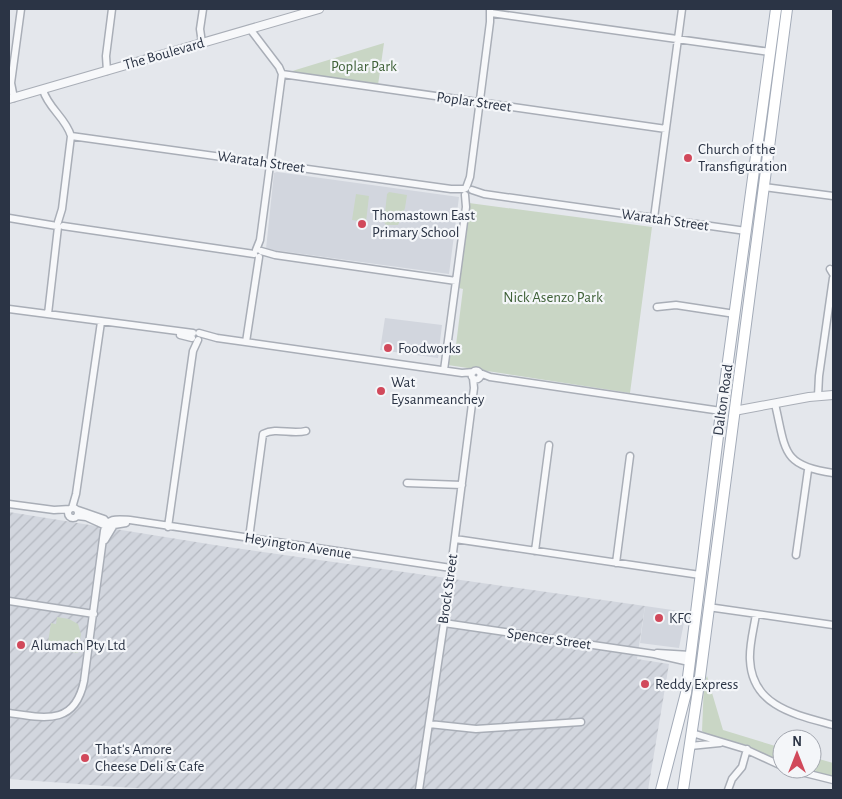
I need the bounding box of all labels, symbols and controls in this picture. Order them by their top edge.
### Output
street label: The Boulevard [122,35,206,73]
park label: Poplar Park [331,59,397,74]
street label: Poplar Street [436,89,513,115]
place label: Church of the Transfiguration [698,142,787,174]
street label: Waratah Street [216,148,306,176]
marker: Church of the Transfiguration [682,152,694,164]
street label: Waratah Street [620,206,710,234]
place label: Thomastown East Primary School [372,208,475,240]
marker: Thomastown East Primary School [356,218,368,230]
park label: Nick Asenzo Park [503,290,603,305]
place label: Foodworks [398,341,461,356]
marker: Foodworks [382,342,394,354]
street label: Dalton Road [711,363,735,437]
place label: Wat Eysanmeanchey [391,375,485,407]
marker: Wat Eysanmeanchey [375,385,387,397]
street label: Heyington Avenue [244,530,352,562]
street label: Brock Street [436,553,460,625]
place label: KFC [669,611,692,626]
marker: KFC [653,612,665,624]
street label: Spencer Street [506,626,592,652]
place label: Alumach Pty Ltd [31,638,126,653]
marker: Alumach Pty Ltd [15,639,27,651]
place label: Reddy Express [655,677,738,692]
marker: Reddy Express [639,678,651,690]
north arrow [772,729,822,779]
text: N [792,735,802,749]
place label: That's Amore Cheese Deli & Cafe [95,742,205,774]
marker: That's Amore Cheese Deli & Cafe [79,752,91,764]

